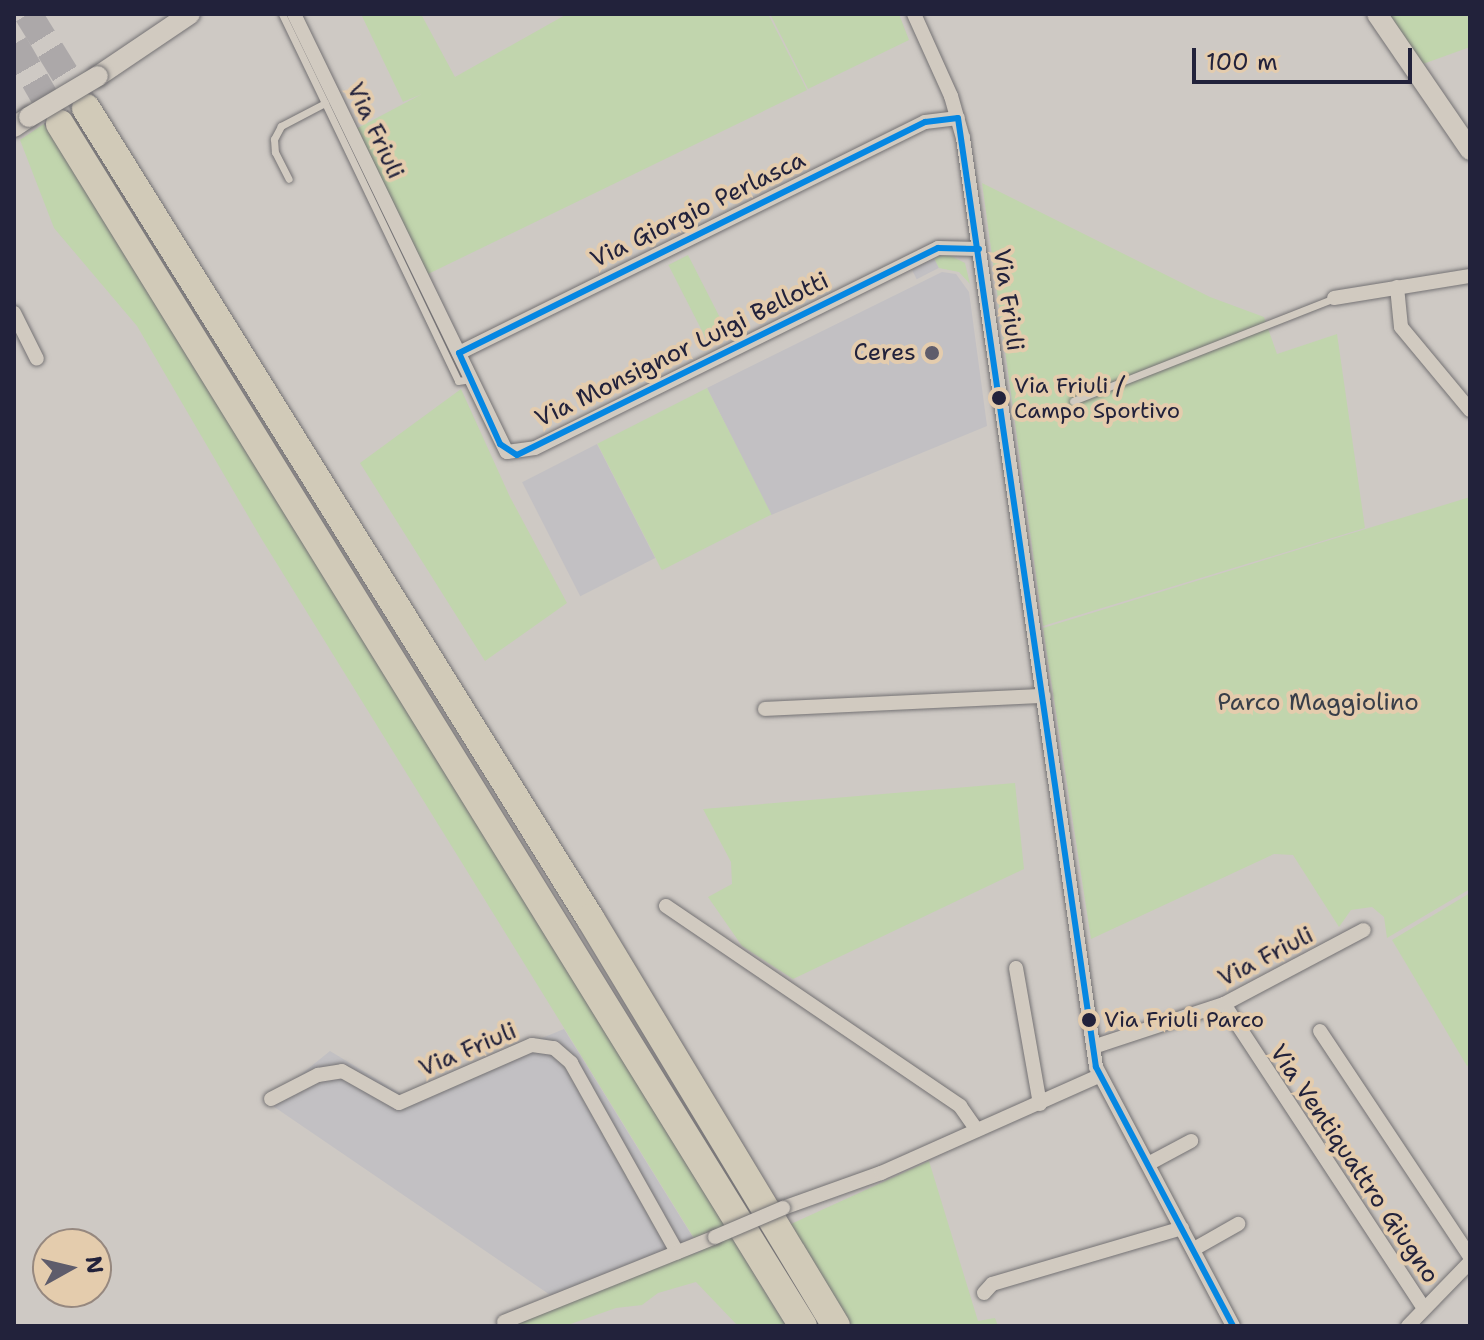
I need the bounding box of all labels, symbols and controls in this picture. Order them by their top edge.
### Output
scale bar [1196,32,1416,82]
text: 100 m [1206,46,1278,78]
street label: Via Friuli [340,78,410,184]
street label: Via Giorgio Perlasca [586,145,810,275]
street label: Via Friuli [987,247,1029,353]
street label: Via Monsignor Luigi Bellotti [531,266,833,434]
place label: Ceres [854,339,916,367]
marker: Ceres [923,344,941,362]
place label: Via Friuli / Campo Sportivo [1014,372,1180,424]
marker: Via Friuli / Campo Sportivo [991,390,1007,406]
park label: Parco Maggiolino [1217,689,1419,717]
street label: Via Friuli [1214,921,1318,993]
place label: Via Friuli Parco [1104,1007,1264,1033]
marker: Via Friuli Parco [1081,1012,1097,1028]
street label: Via Friuli [415,1017,521,1083]
street label: Via Ventiquattro Giugno [1263,1039,1445,1289]
north arrow [32,1228,112,1308]
text: N [79,1254,110,1276]

